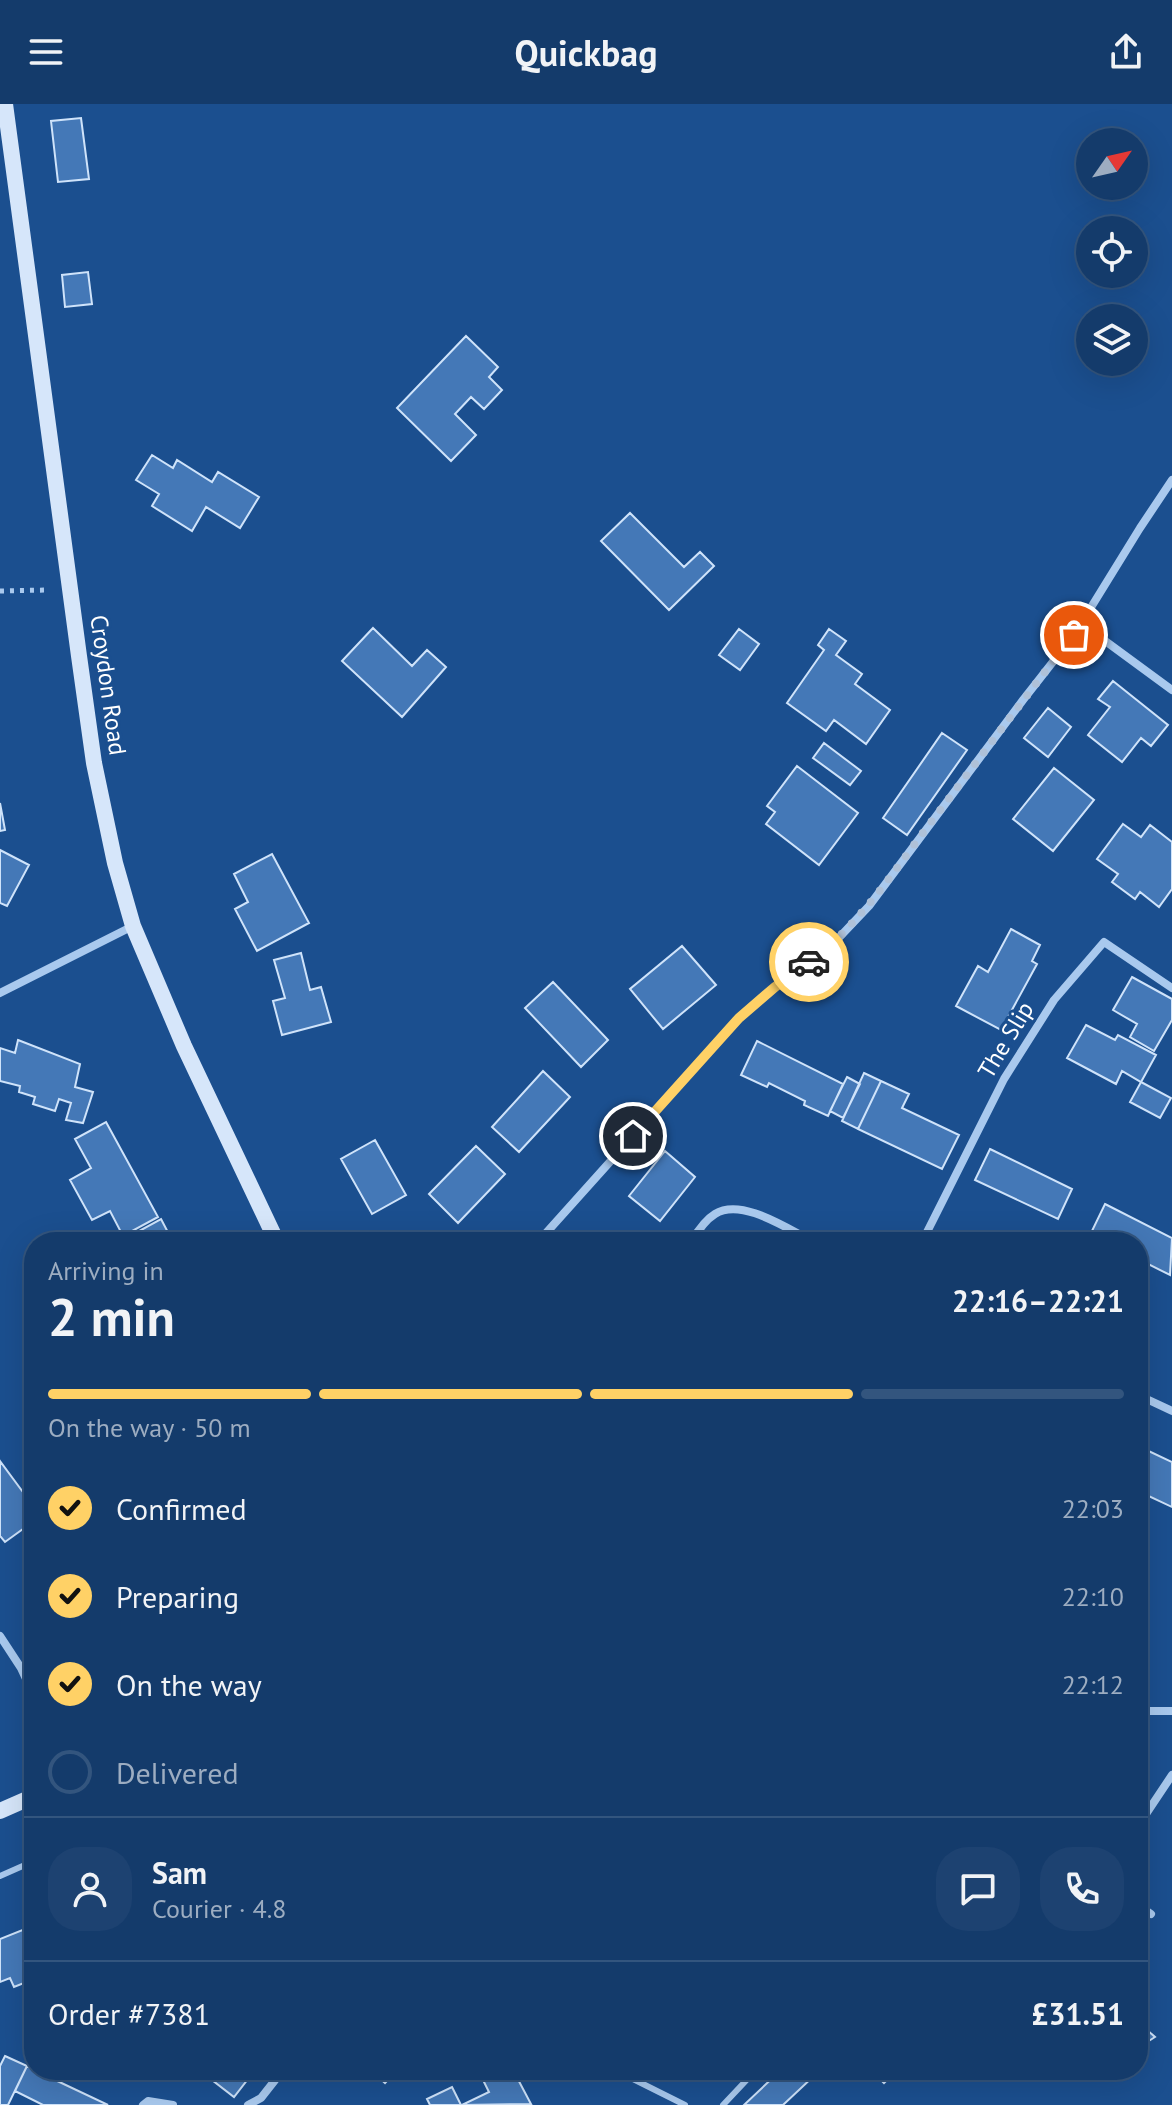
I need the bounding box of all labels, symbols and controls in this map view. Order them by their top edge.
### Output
text: Quickbag [515,29,657,76]
icon: menu [24,30,68,74]
icon: share [1104,30,1148,74]
north arrow [1076,128,1148,200]
map controls [1076,128,1148,376]
button: locate [1076,216,1148,288]
button: layers [1076,304,1148,376]
pin [1040,601,1108,669]
street label: Croydon Road [83,613,134,757]
icon: bag [1052,613,1096,657]
courier [769,922,849,1002]
icon: car [787,940,831,984]
street label: The Slip [971,996,1041,1084]
pin [599,1102,667,1170]
icon: home [611,1114,655,1158]
text: Arriving in [48,1254,164,1287]
text: 22:16–22:21 [952,1281,1124,1320]
text: 2 min [48,1283,175,1350]
text: On the way · 50 m [48,1411,251,1444]
icon: check [48,1486,92,1530]
text: Confirmed [116,1489,247,1528]
text: 22:03 [1062,1492,1124,1525]
icon: check [48,1574,92,1618]
text: Preparing [116,1577,239,1616]
text: 22:10 [1062,1580,1124,1613]
icon: check [48,1662,92,1706]
text: On the way [116,1665,262,1704]
text: 22:12 [1062,1668,1124,1701]
text: Delivered [116,1753,239,1792]
button: person [48,1847,132,1931]
button: chat [936,1847,1020,1931]
button: phone [1040,1847,1124,1931]
text: Sam [152,1853,207,1892]
text: Courier · 4.8 [152,1892,286,1925]
text: Order #7381 [48,1994,210,2033]
text: £31.51 [1032,1994,1124,2033]

